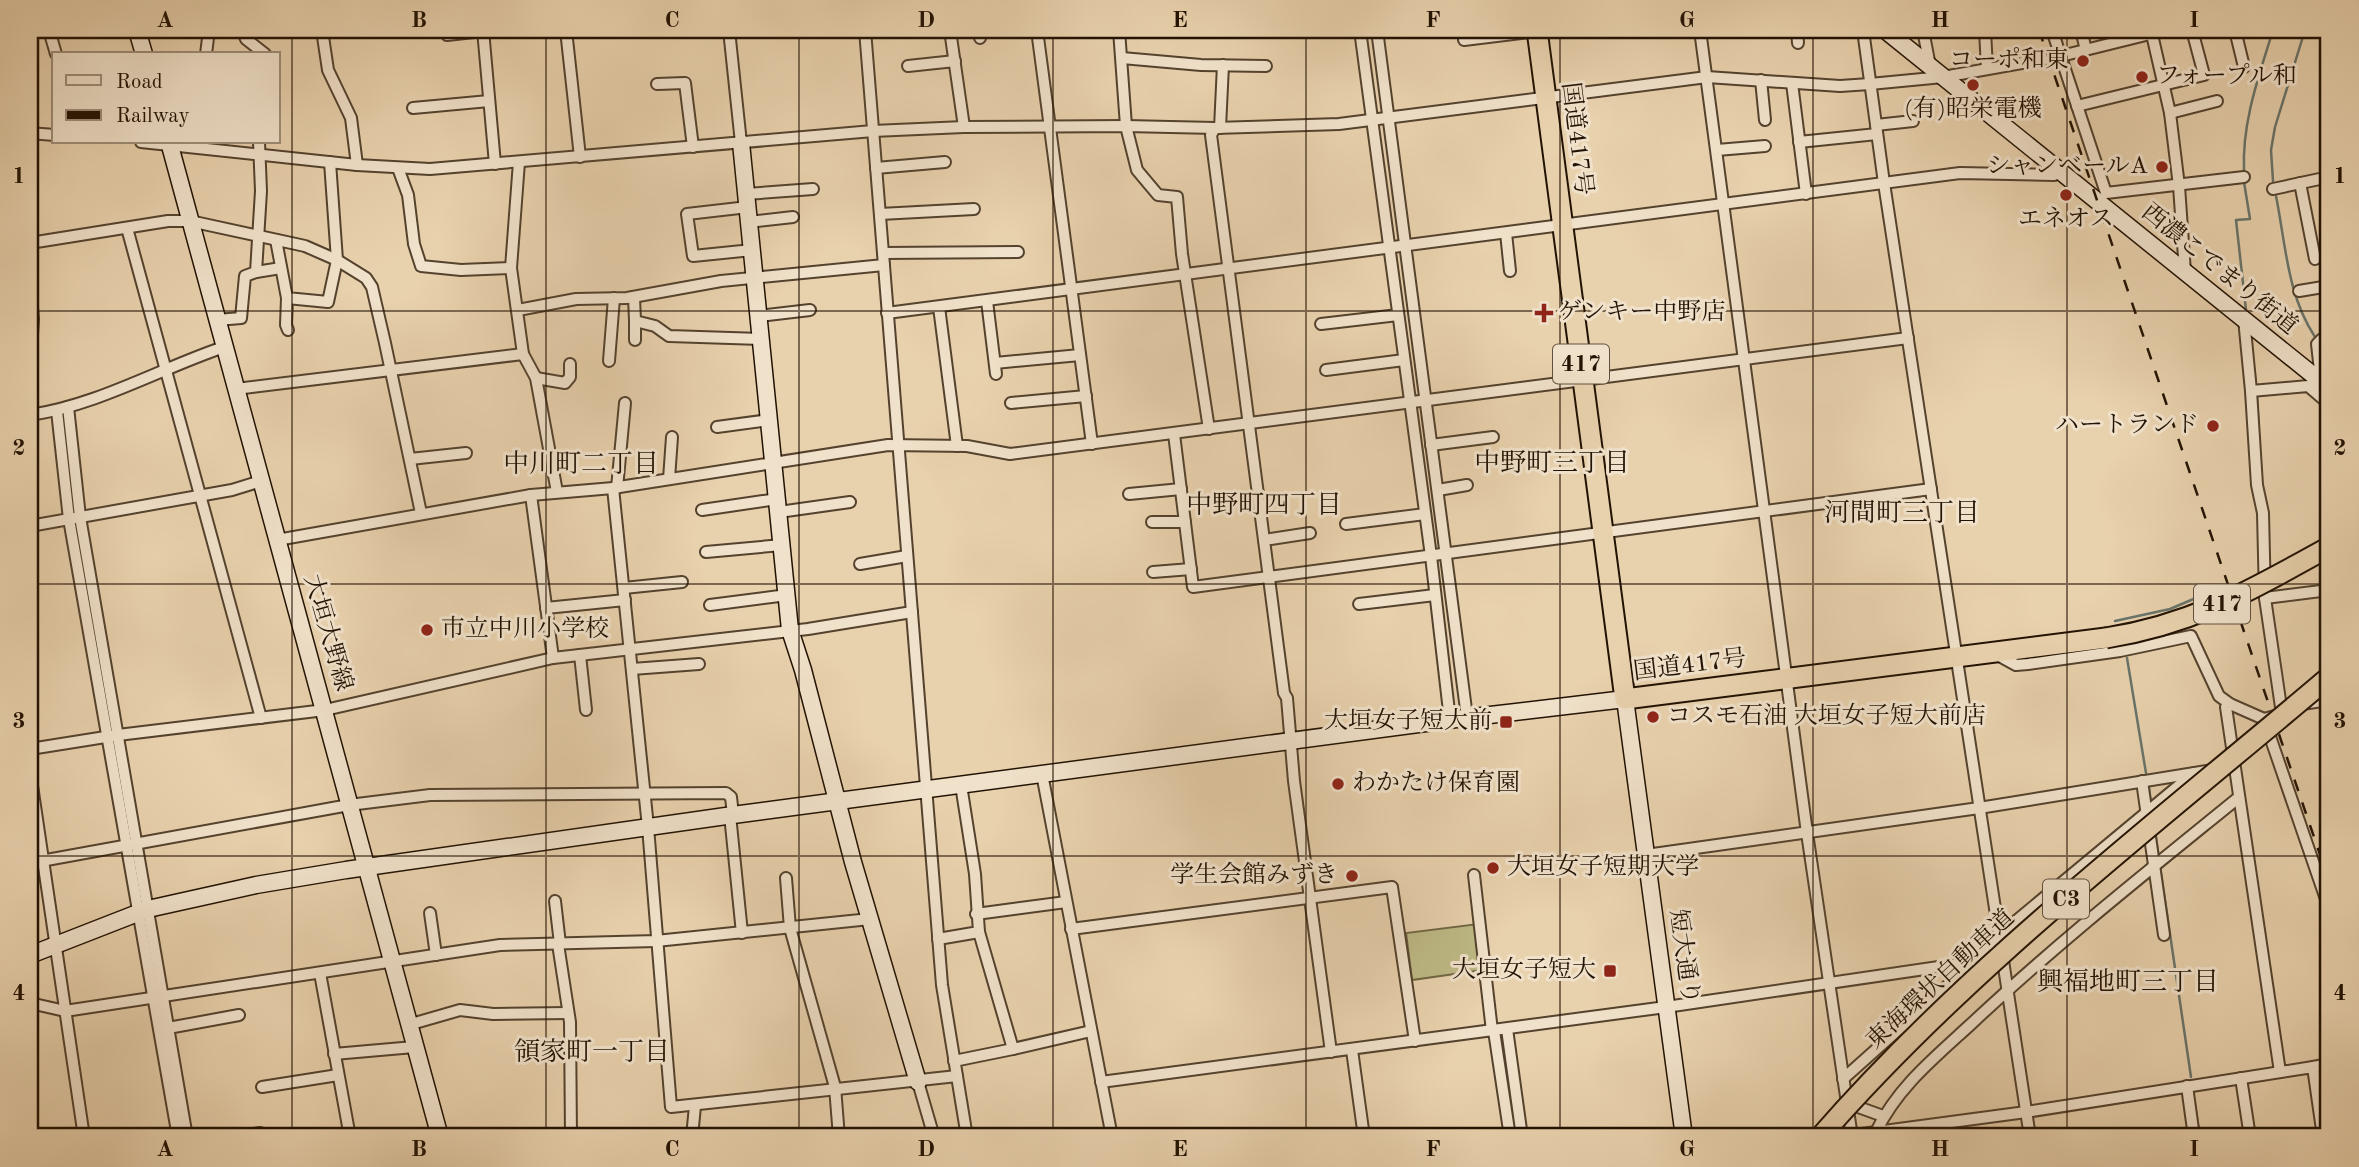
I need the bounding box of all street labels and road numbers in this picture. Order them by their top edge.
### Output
street label: 国道417号 [1557,81,1598,197]
street label: 西濃こでまり街道 [2137,198,2303,340]
road number: 417 [1553,344,1609,384]
street label: 大垣大野線 [299,571,358,694]
road number: 417 [2194,584,2250,624]
street label: 国道417号 [1632,644,1748,685]
road number: C3 [2043,879,2089,918]
street label: 東海環状自動車道 [1861,904,2019,1054]
street label: 短大通り [1664,907,1705,1006]

